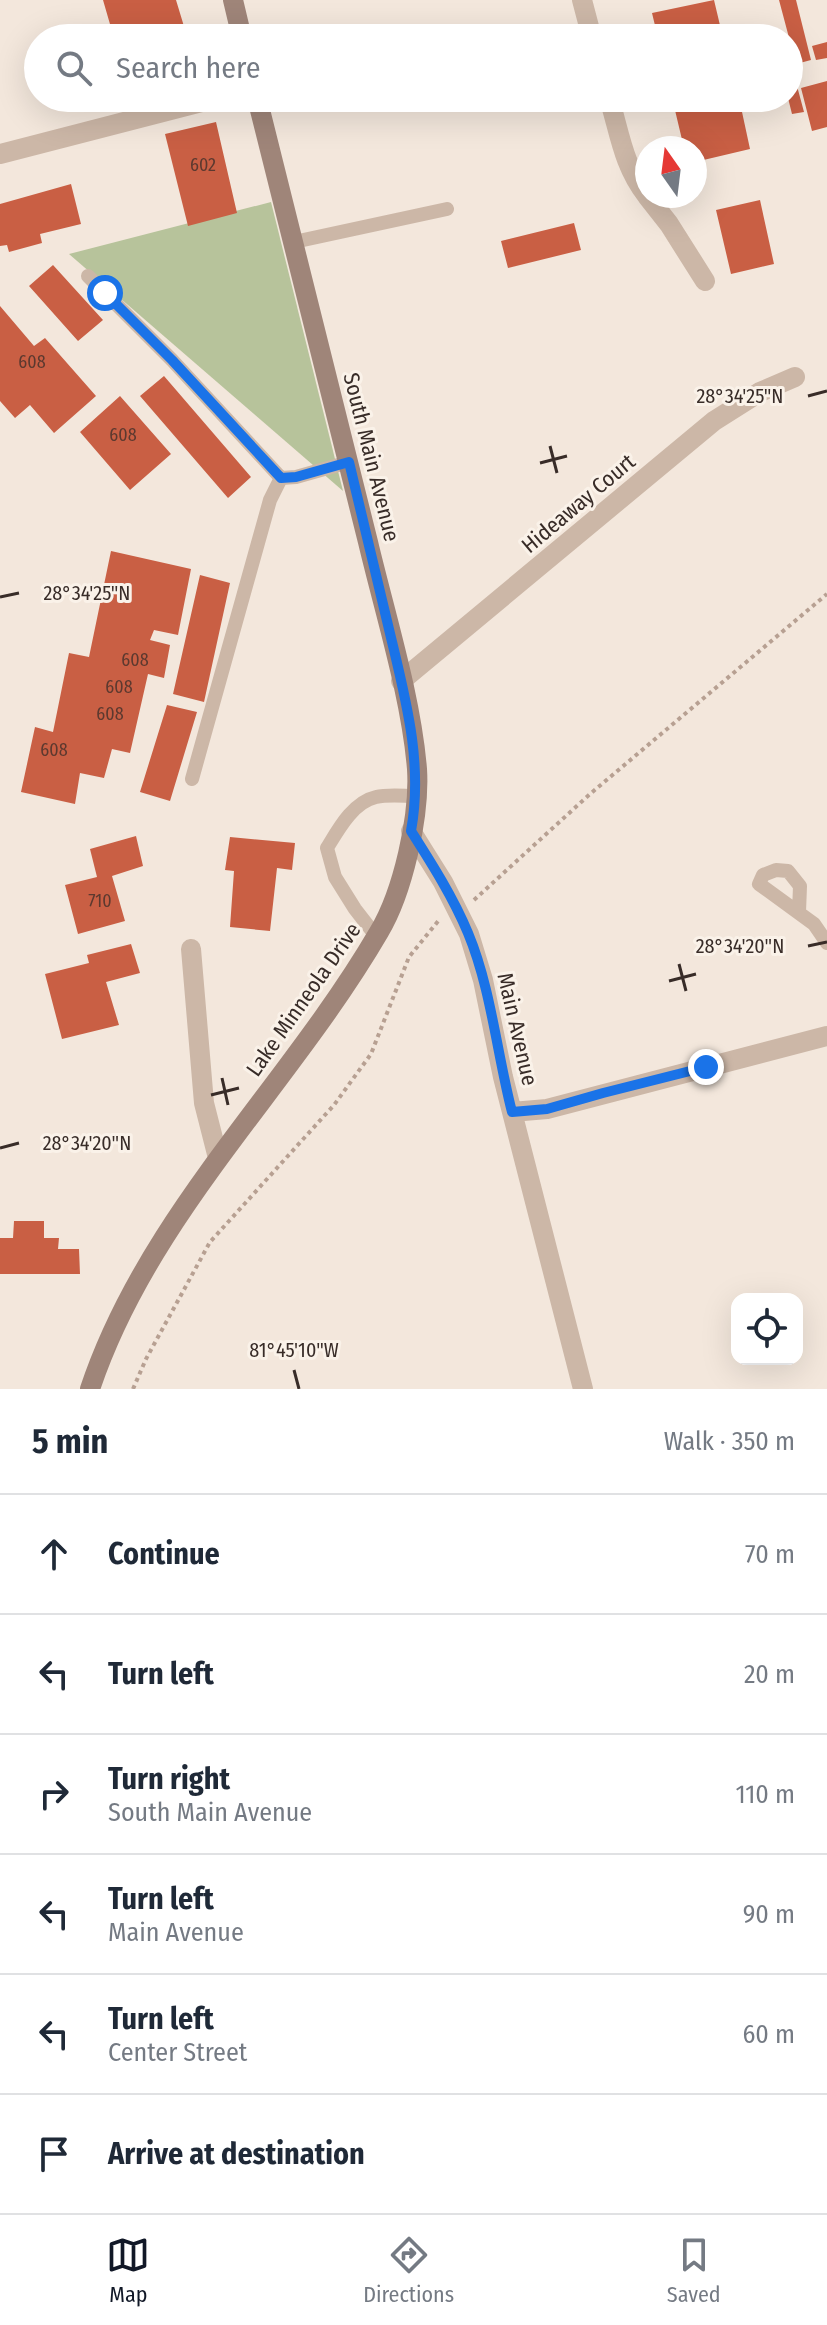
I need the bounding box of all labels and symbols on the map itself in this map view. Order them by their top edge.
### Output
north arrow [635,136,707,208]
house number: 602 [190,154,216,176]
route start [87,275,123,311]
house number: 608 [18,351,46,373]
street label: South Main Avenue [338,370,406,544]
text: 28°34'25"N [697,384,783,408]
house number: 608 [109,424,137,446]
street label: Hideaway Court [516,447,641,559]
text: 28°34'25"N [44,581,130,605]
house number: 608 [121,649,149,671]
house number: 608 [105,676,133,698]
house number: 608 [96,703,124,725]
house number: 608 [40,739,68,761]
house number: 710 [88,890,112,912]
street label: Lake Minneola Drive [240,917,367,1081]
text: 28°34'20"N [696,934,784,958]
street label: Main Avenue [491,970,544,1088]
route end [688,1049,724,1085]
text: 28°34'20"N [43,1131,131,1155]
text: 81°45'10"W [249,1338,339,1362]

